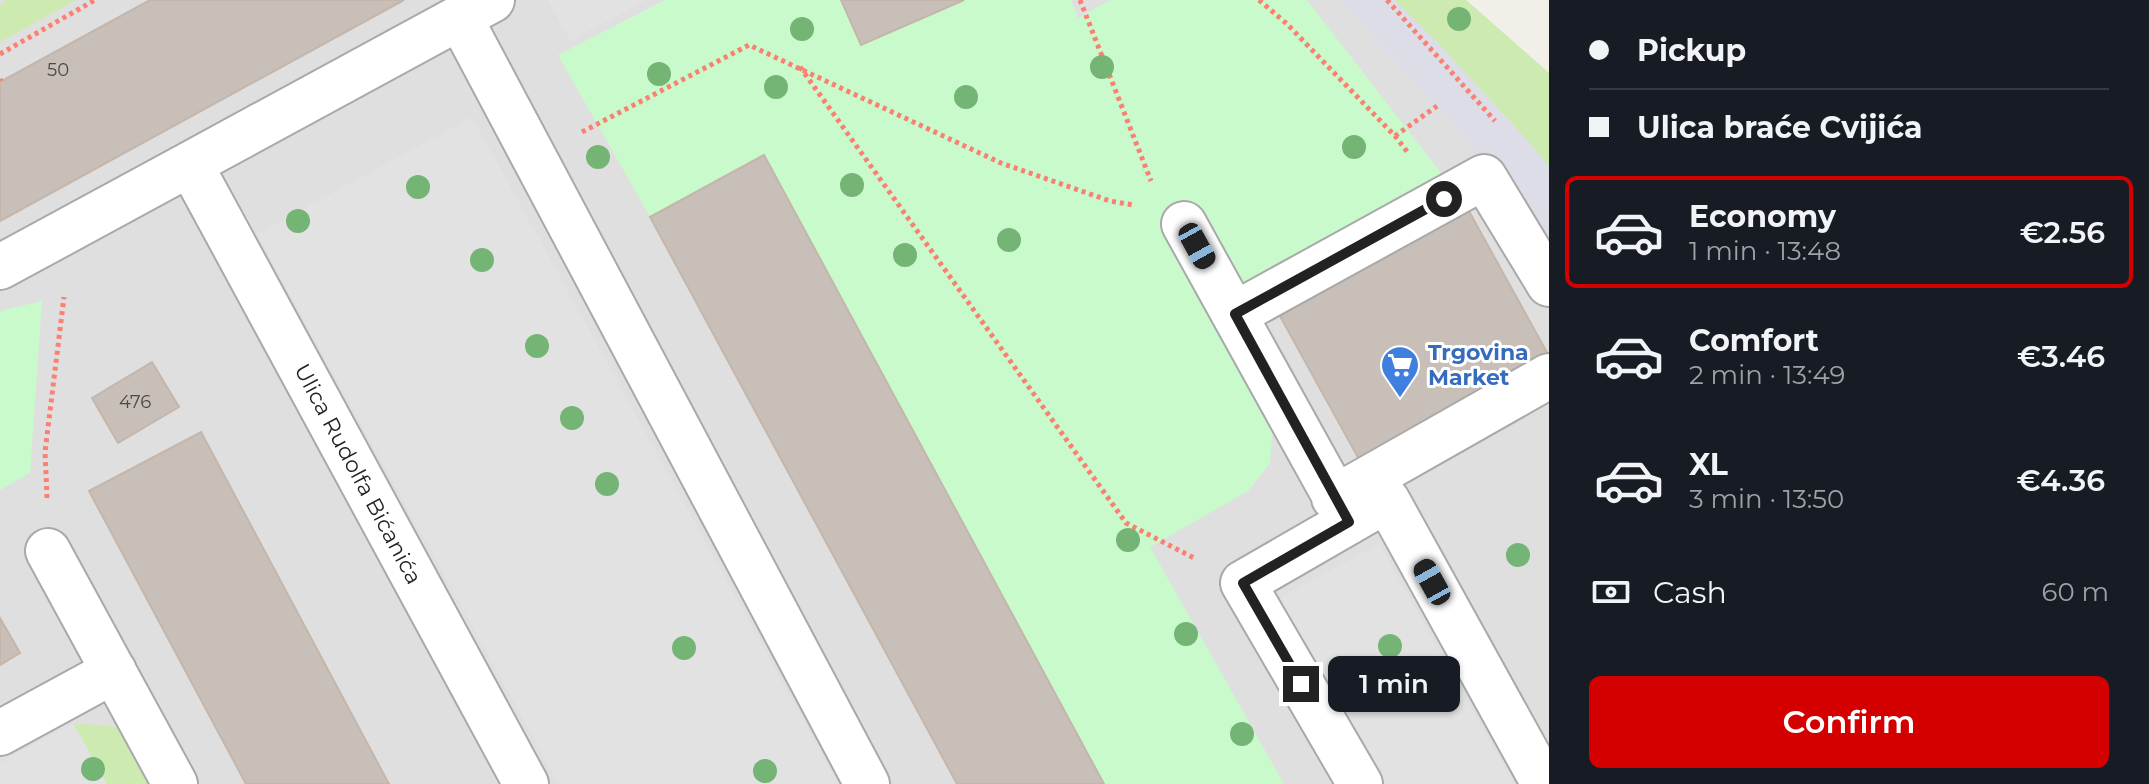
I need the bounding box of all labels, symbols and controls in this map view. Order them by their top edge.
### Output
text: Pickup [1637,32,1746,69]
house number: 50 [47,59,69,81]
text: Ulica braće Cvijića [1637,109,1923,146]
route start [1426,181,1462,217]
icon: car [1593,196,1665,268]
text: Economy [1689,198,1836,235]
text: €2.56 [2020,214,2105,251]
car [1175,219,1219,273]
text: 1 min · 13:48 [1689,235,1841,267]
icon: car [1593,320,1665,392]
text: Comfort [1689,322,1819,359]
text: €3.46 [2017,338,2105,375]
place label: Trgovina Market [1428,339,1529,391]
supermarket icon: Trgovina Market [1379,344,1421,399]
street label: Ulica Rudolfa Bićanića [288,359,428,589]
text: 2 min · 13:49 [1689,359,1845,391]
house number: 476 [119,391,151,413]
icon: car [1593,444,1665,516]
text: XL [1689,446,1728,483]
text: €4.36 [2017,462,2105,499]
text: 3 min · 13:50 [1689,483,1844,515]
car [1410,555,1454,609]
icon: cash [1589,570,1633,614]
text: Cash [1653,574,1727,611]
text: 60 m [2042,576,2109,608]
callout: 1 min [1329,656,1461,712]
route end [1283,666,1319,702]
text: 1 min [1359,668,1429,700]
button: Confirm [1589,676,2109,768]

